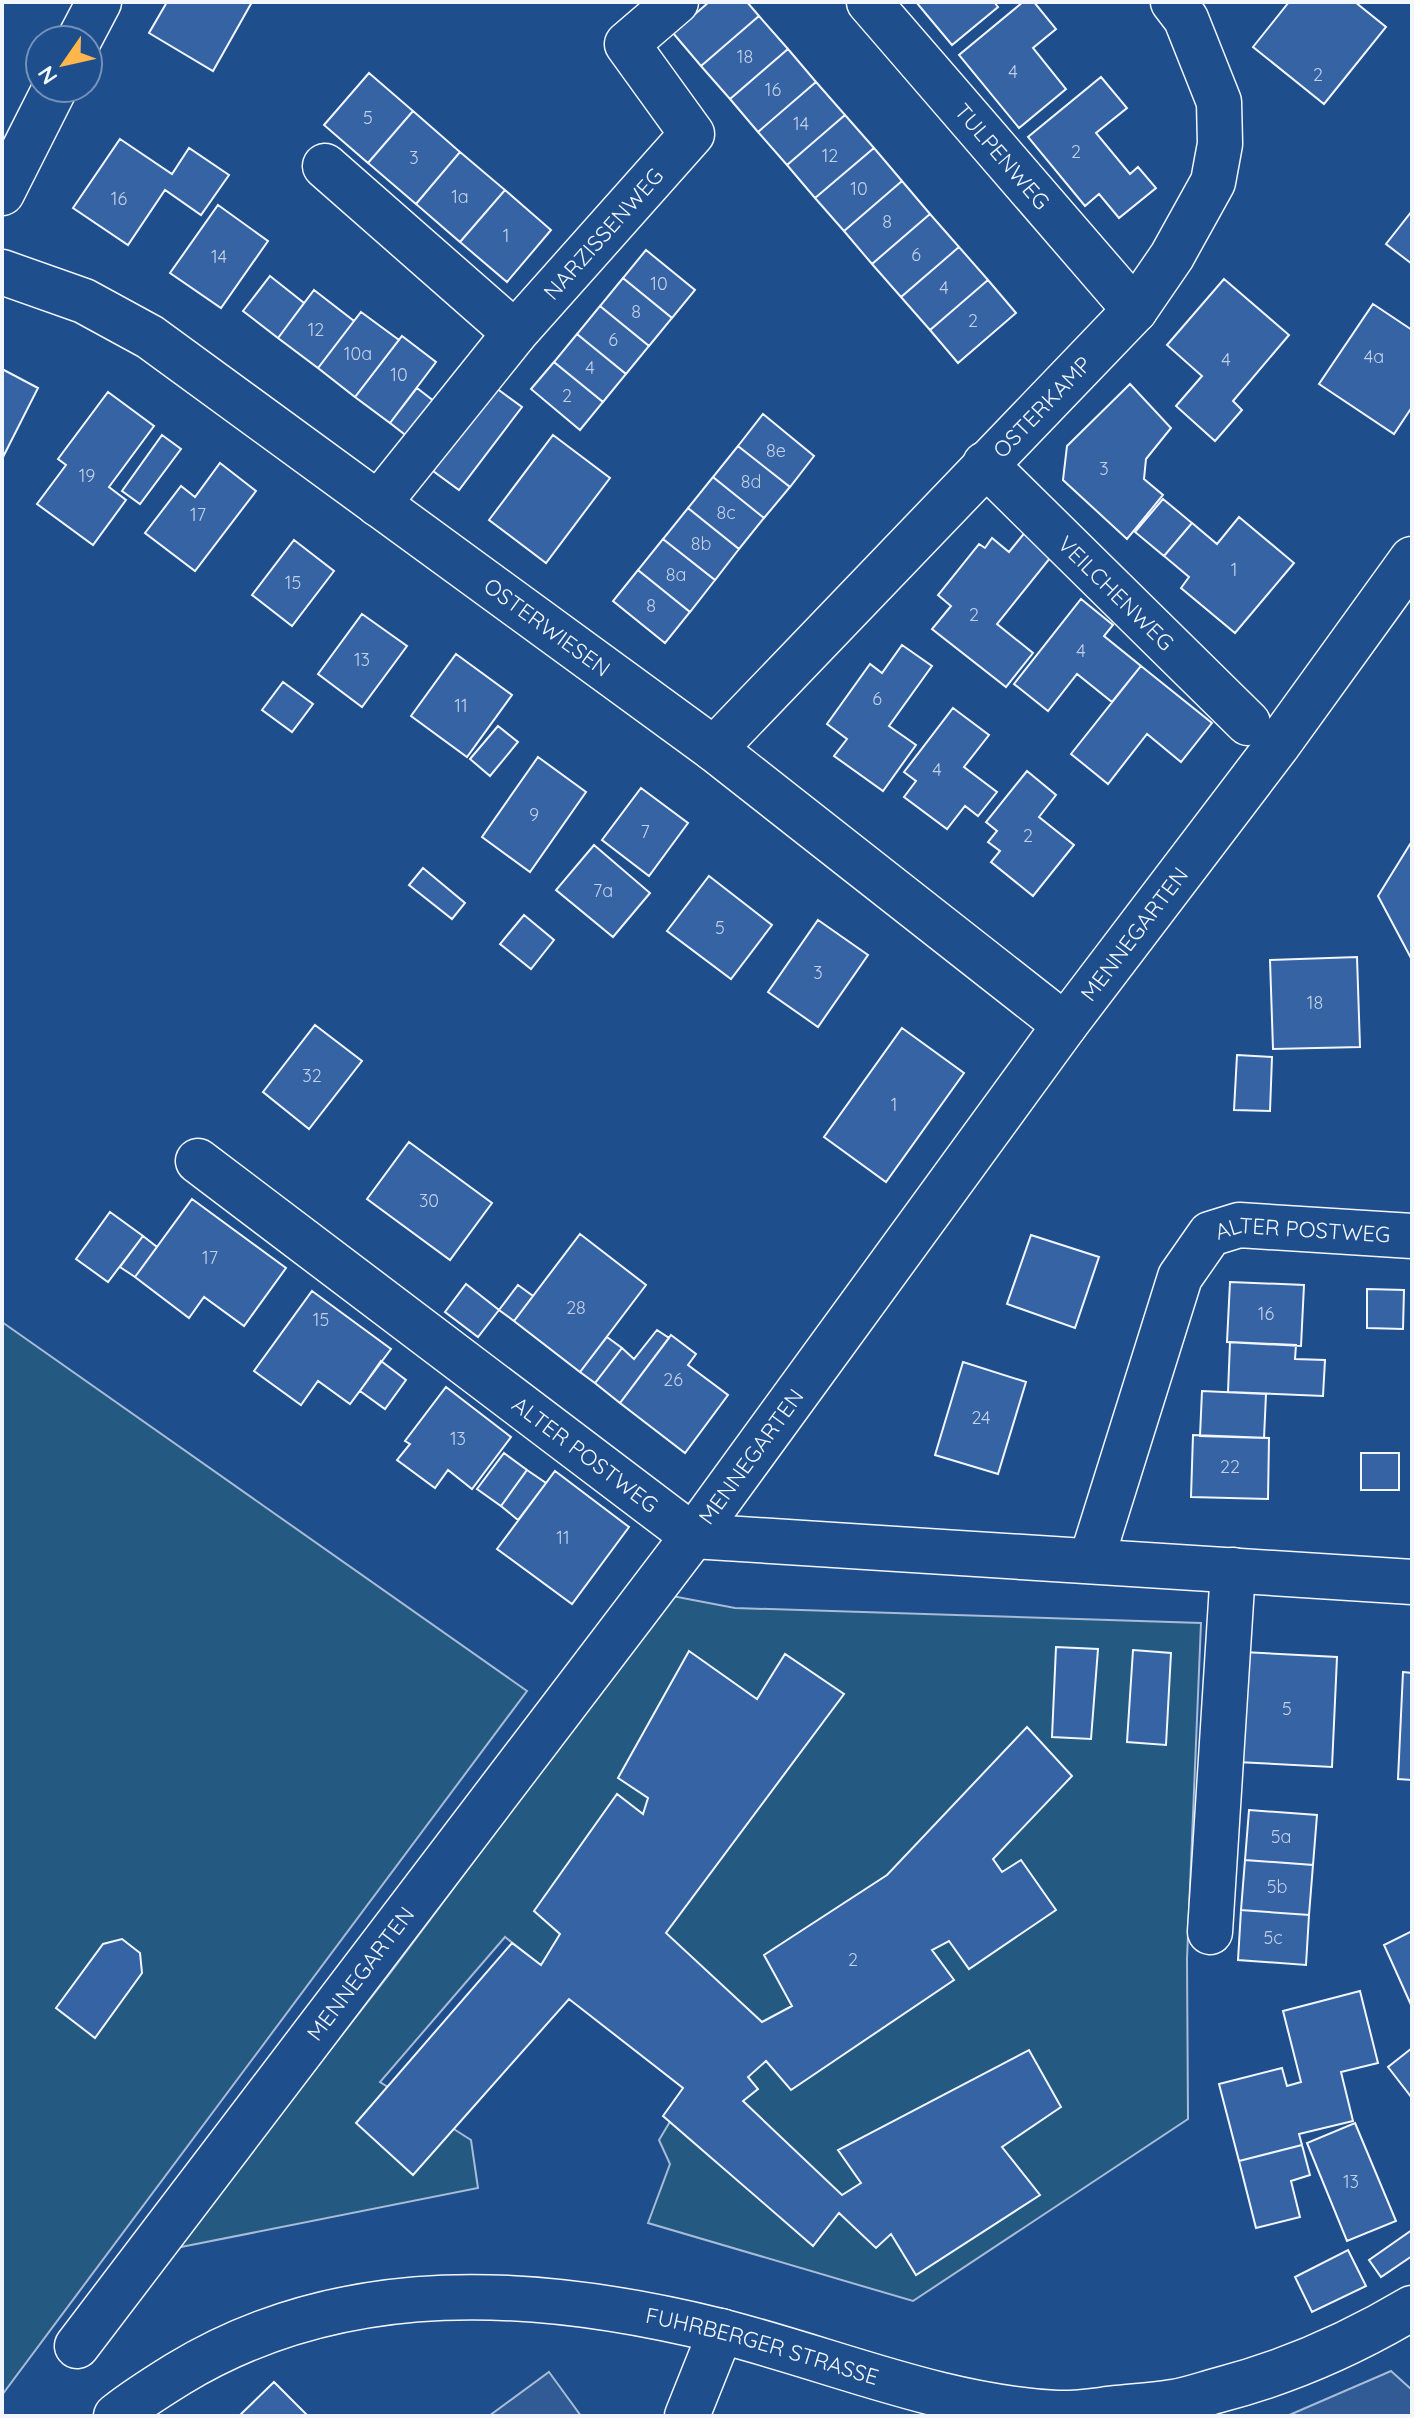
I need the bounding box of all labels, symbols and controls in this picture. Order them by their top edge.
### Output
north arrow [24,24,104,104]
house number: 18 [737,45,753,68]
house number: 4 [1008,60,1018,83]
text: N [31,61,64,90]
house number: 2 [1313,63,1323,86]
house number: 16 [765,78,781,101]
street label: TULPENWEG [949,98,1056,215]
house number: 5 [363,106,373,129]
house number: 14 [793,112,809,135]
house number: 2 [1071,140,1081,163]
house number: 12 [822,144,838,167]
house number: 3 [409,146,419,169]
street label: NARZISSENWEG [537,162,669,305]
house number: 10 [850,177,868,200]
house number: 1a [451,185,469,208]
house number: 16 [111,187,127,210]
house number: 8 [882,210,892,233]
house number: 1 [503,224,509,247]
house number: 6 [911,243,921,266]
house number: 14 [211,245,227,268]
house number: 10 [650,272,668,295]
house number: 4 [939,276,949,299]
house number: 8 [631,300,641,323]
house number: 2 [968,309,978,332]
house number: 12 [308,318,324,341]
house number: 6 [608,328,618,351]
house number: 10a [344,342,372,365]
house number: 4a [1364,345,1384,368]
house number: 4 [1221,348,1231,371]
street label: OSTERKAMP [987,350,1097,464]
house number: 4 [585,356,595,379]
house number: 10 [390,363,408,386]
house number: 2 [562,384,572,407]
house number: 8e [766,439,786,462]
house number: 3 [1099,457,1109,480]
house number: 19 [79,464,95,487]
house number: 8d [741,470,761,493]
house number: 8c [716,501,736,524]
house number: 17 [190,503,206,526]
street label: VEILCHENWEG [1052,530,1180,656]
house number: 8b [691,532,711,555]
house number: 1 [1231,558,1237,581]
house number: 8a [666,563,686,586]
house number: 15 [285,571,301,594]
street label: OSTERWIESEN [478,572,616,683]
house number: 8 [646,594,656,617]
house number: 2 [969,603,979,626]
house number: 4 [1076,639,1086,662]
house number: 13 [354,648,370,671]
house number: 6 [872,687,882,710]
house number: 11 [454,694,468,717]
house number: 4 [932,758,942,781]
house number: 9 [529,803,539,826]
house number: 7 [640,820,650,843]
house number: 2 [1023,824,1033,847]
street label: MENNEGARTEN [1074,861,1194,1007]
house number: 7a [593,879,613,902]
house number: 5 [715,916,725,939]
house number: 3 [813,961,823,984]
house number: 18 [1307,991,1323,1014]
house number: 32 [302,1064,322,1087]
house number: 1 [891,1093,897,1116]
house number: 30 [419,1189,439,1212]
street label: ALTER POSTWEG [1211,1211,1391,1249]
house number: 17 [202,1246,218,1269]
house number: 28 [566,1296,586,1319]
house number: 16 [1258,1302,1274,1325]
house number: 15 [313,1308,329,1331]
house number: 26 [663,1368,683,1391]
street label: MENNEGARTEN [692,1383,810,1530]
street label: ALTER POSTWEG [507,1390,664,1519]
house number: 24 [971,1406,991,1429]
house number: 13 [450,1427,466,1450]
house number: 22 [1220,1455,1240,1478]
house number: 11 [556,1526,570,1549]
house number: 5 [1282,1697,1292,1720]
house number: 5a [1271,1825,1291,1848]
house number: 5b [1267,1875,1287,1898]
street label: MENNEGARTEN [300,1901,420,2046]
house number: 5c [1263,1926,1283,1949]
house number: 2 [848,1948,858,1971]
house number: 13 [1343,2170,1359,2193]
street label: FUHRBERGER STRASSE [643,2301,882,2391]

